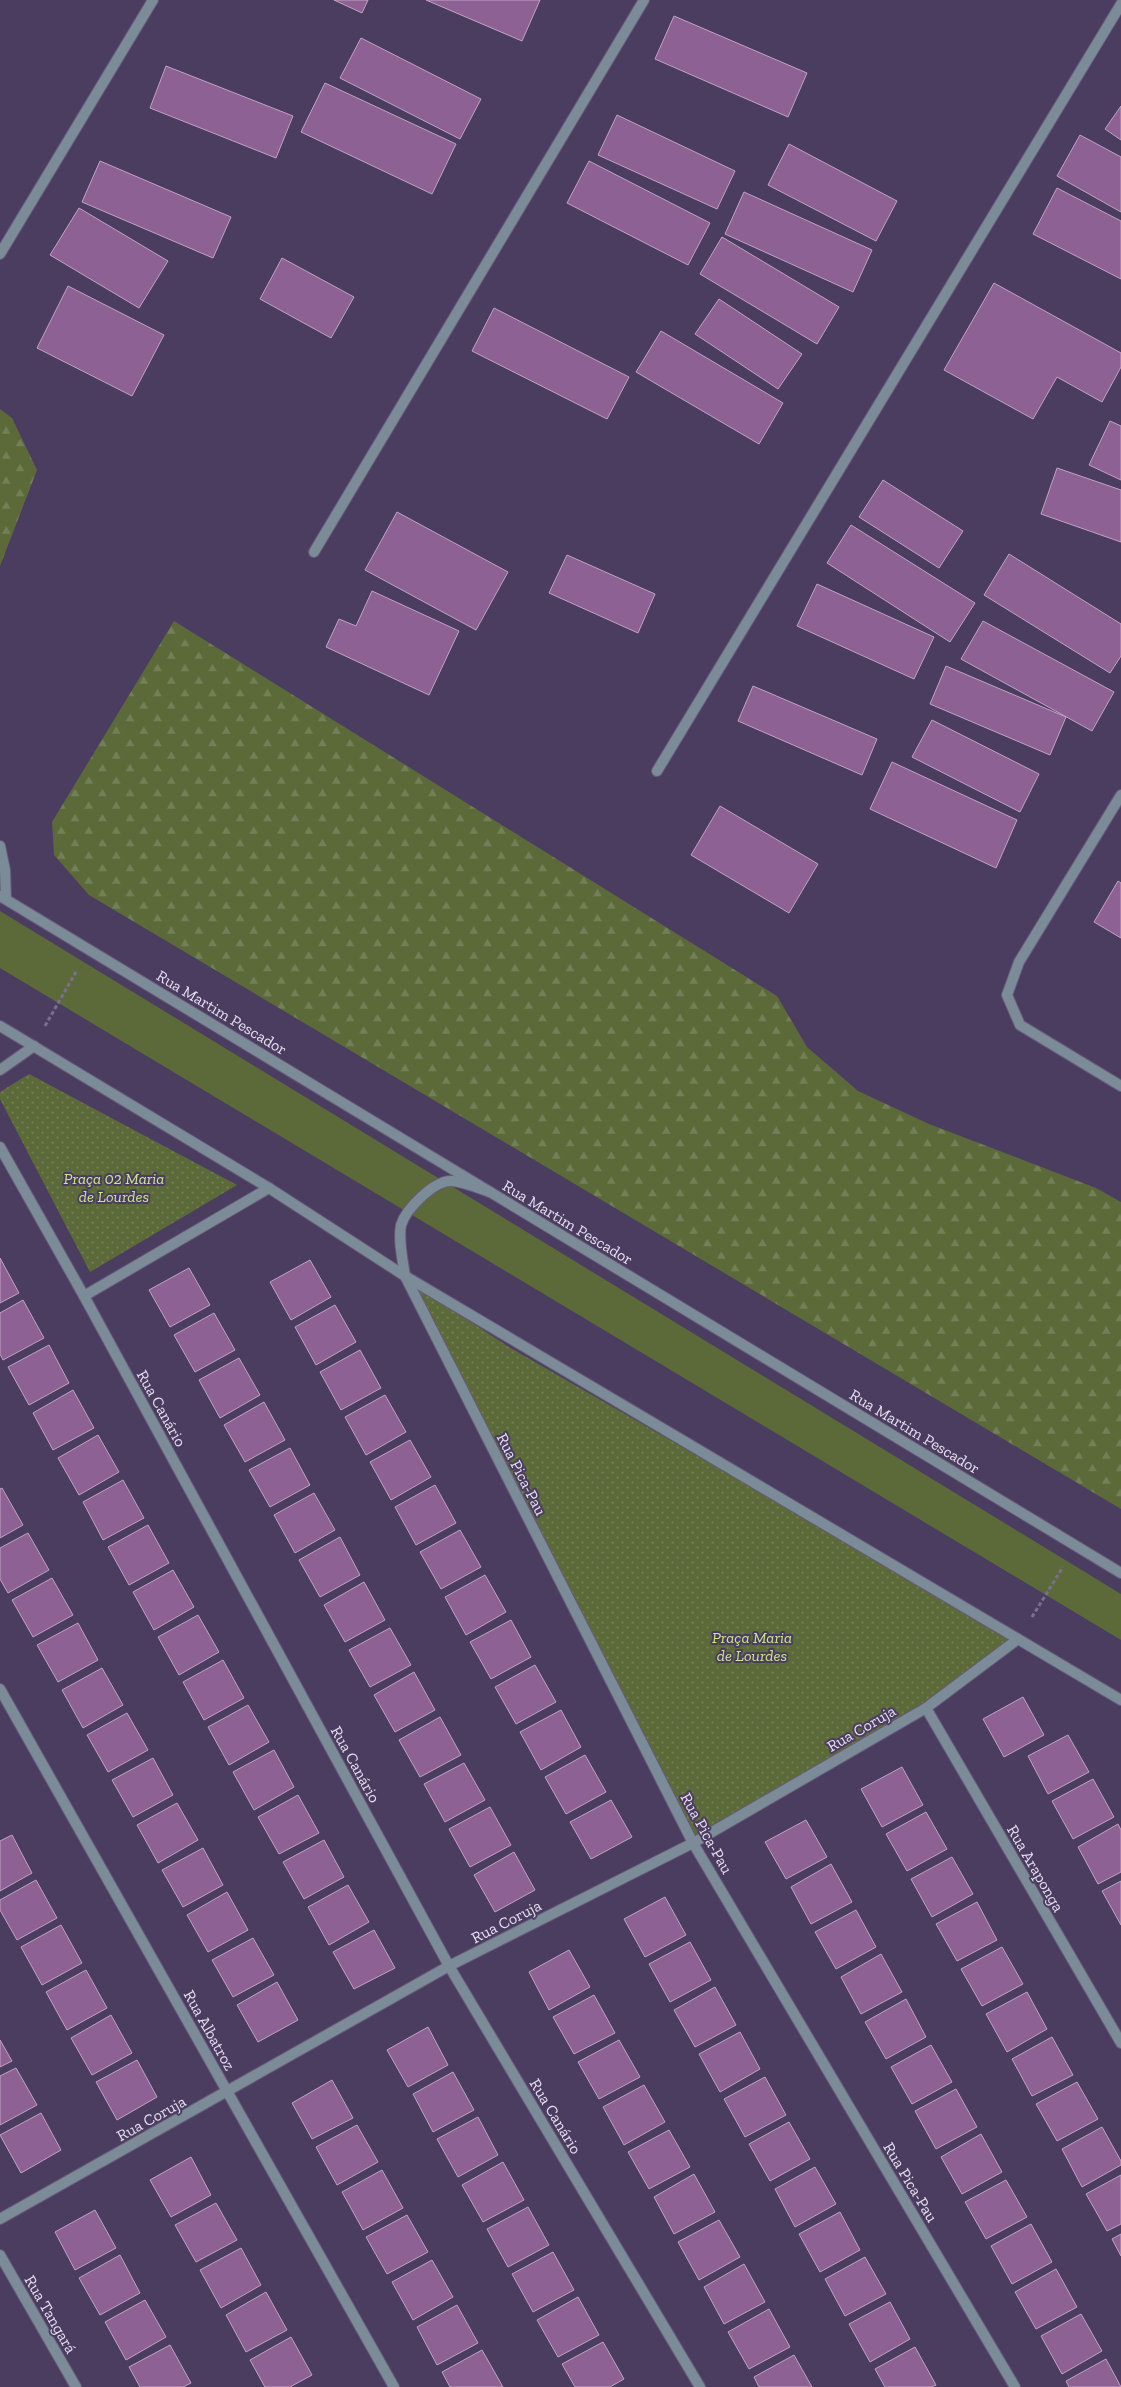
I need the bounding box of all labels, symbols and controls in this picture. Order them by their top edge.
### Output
street label: Rua Martim Pescador [153,966,291,1059]
park label: Praça 02 Maria de Lourdes [64,1169,164,1206]
street label: Rua Martim Pescador [499,1176,637,1269]
street label: Rua Canário [133,1367,190,1450]
street label: Rua Martim Pescador [846,1385,984,1478]
street label: Rua Pica-Pau [493,1430,550,1519]
park label: Praça Maria de Lourdes [712,1628,792,1665]
street label: Rua Coruja [823,1701,899,1756]
street label: Rua Canário [327,1723,384,1806]
street label: Rua Pica-Pau [676,1789,737,1877]
street label: Rua Araponga [1003,1821,1068,1915]
street label: Rua Coruja [468,1896,545,1947]
street label: Rua Albatroz [180,1987,239,2074]
street label: Rua Canário [526,2075,585,2157]
street label: Rua Coruja [113,2092,189,2145]
street label: Rua Pica-Pau [879,2139,942,2226]
street label: Rua Tangará [21,2272,81,2357]

